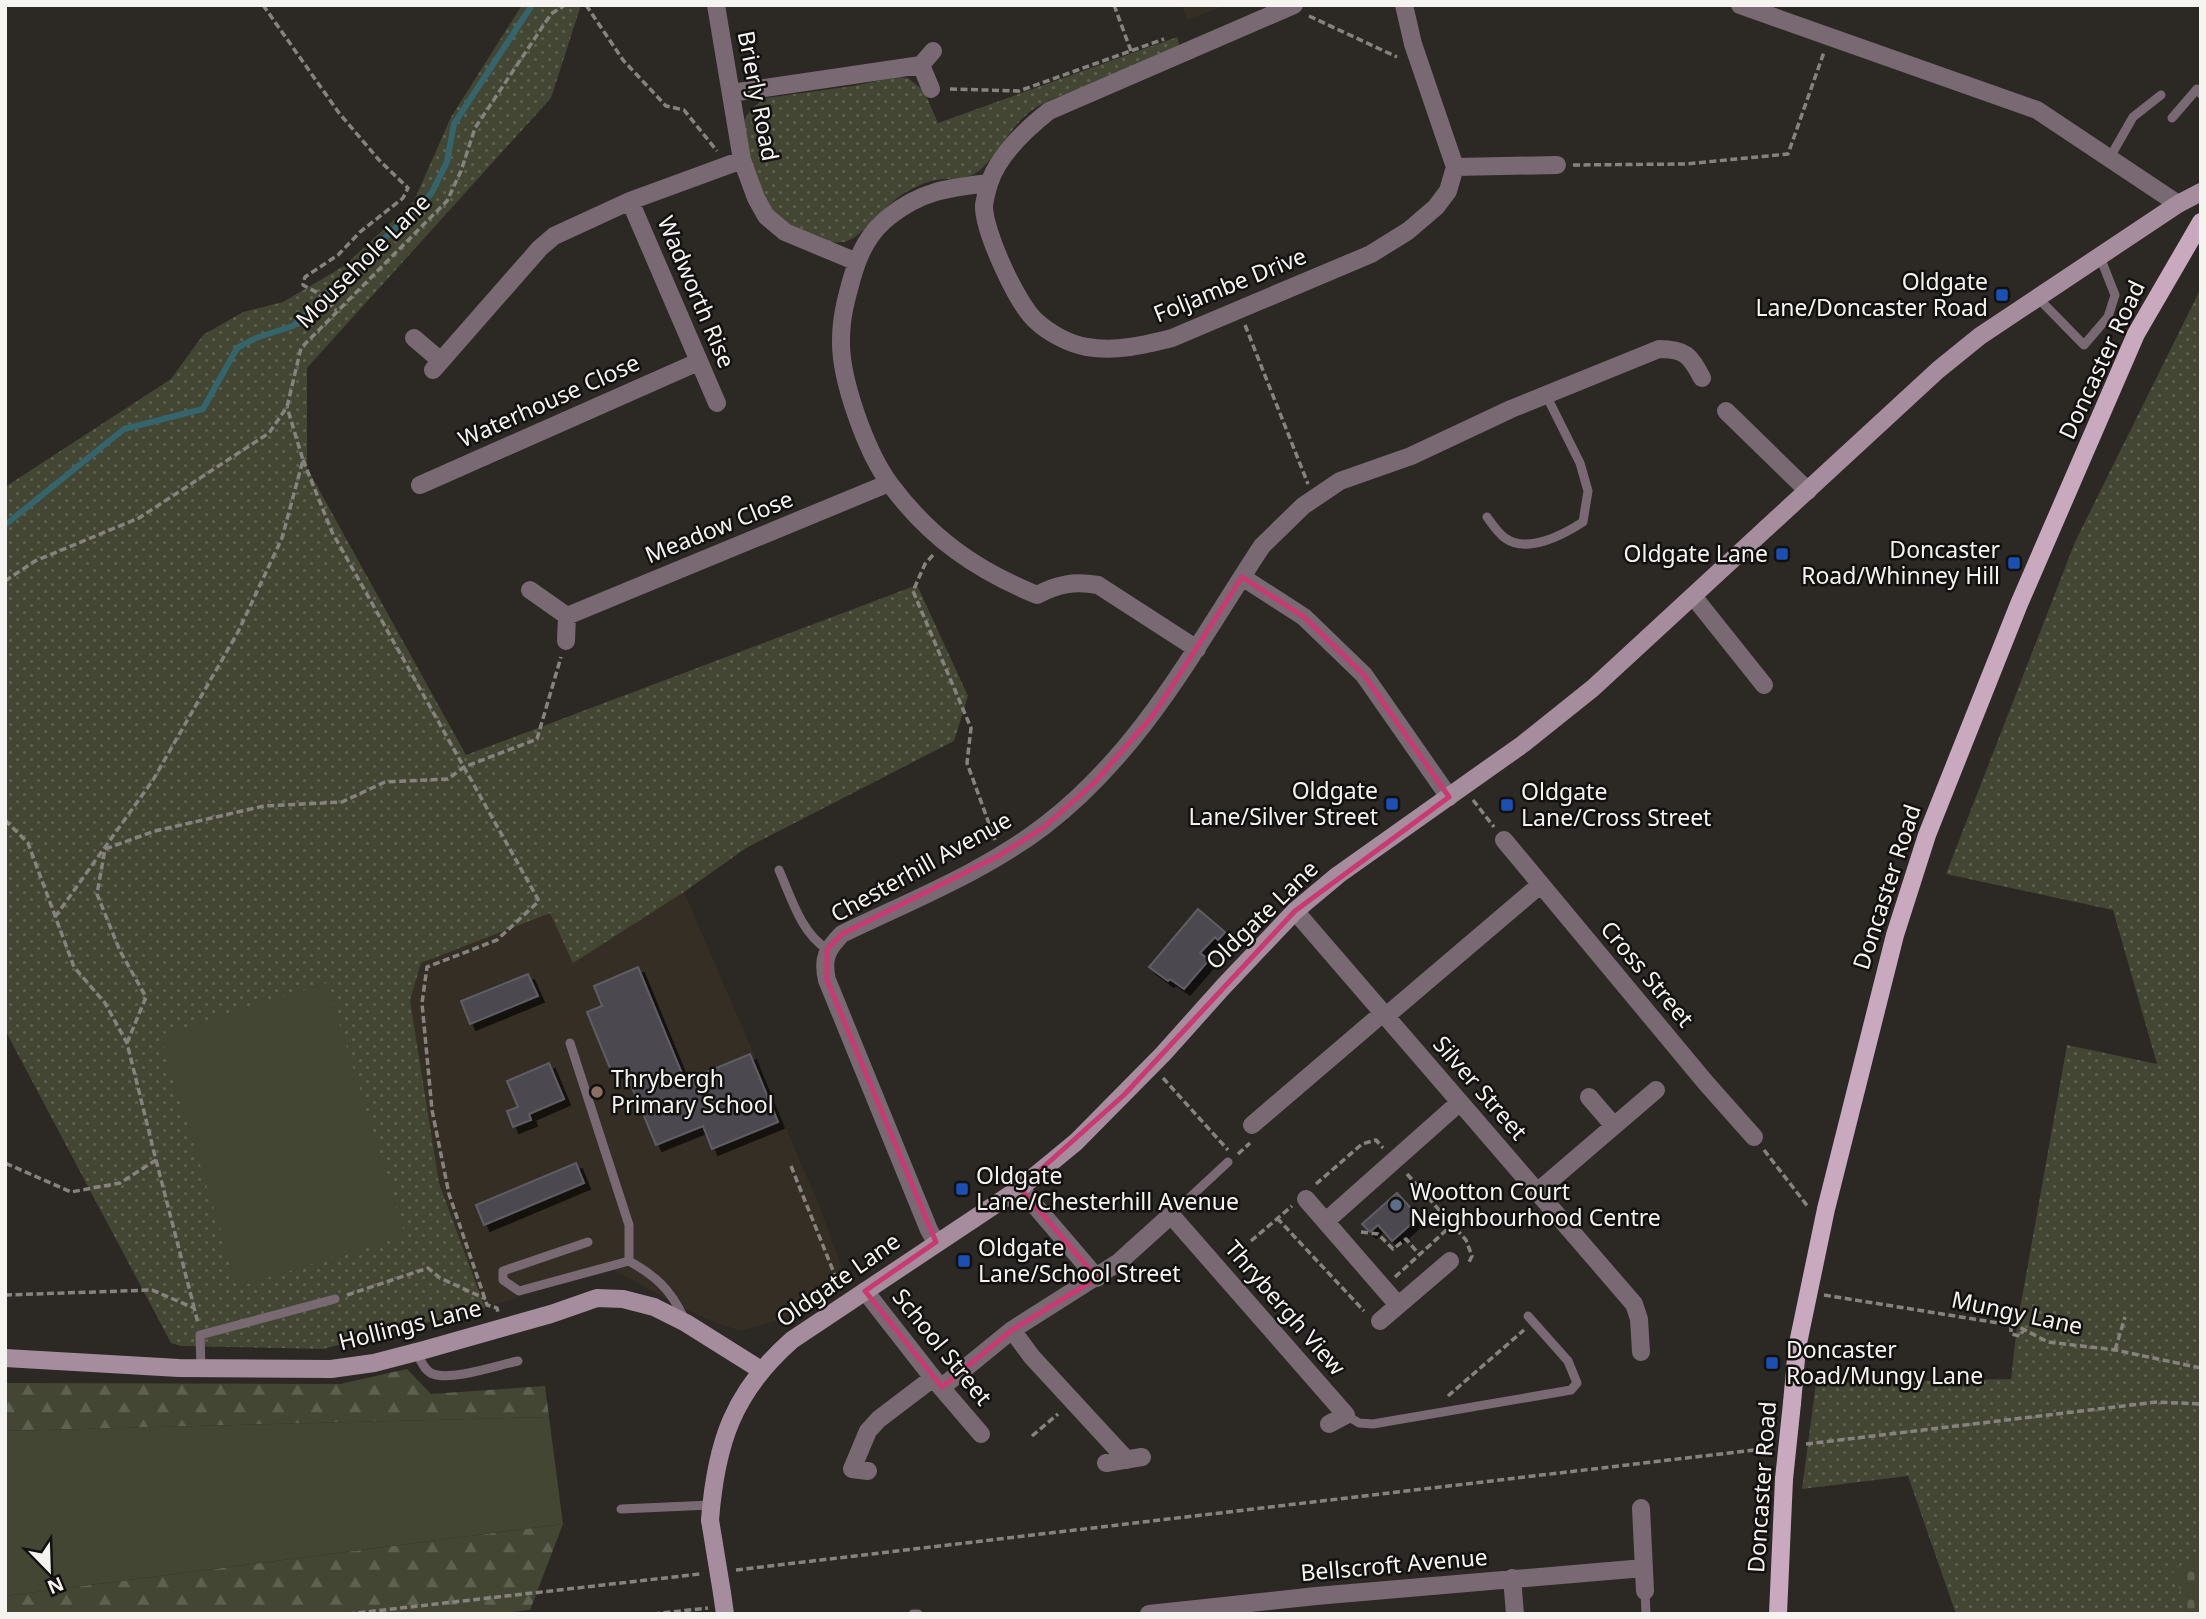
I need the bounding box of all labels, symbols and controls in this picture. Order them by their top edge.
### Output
street label: Brierly Road [731,28,787,164]
street label: Mousehole Lane [288,186,437,335]
street label: Wadworth Rise [651,211,743,373]
street label: Foljambe Drive [1148,239,1311,329]
place label: Oldgate Lane/Doncaster Road [1755,265,1988,323]
street label: Doncaster Road [2050,275,2152,444]
marker: Oldgate Lane/Doncaster Road [1994,287,2010,303]
street label: Waterhouse Close [453,346,644,454]
street label: Meadow Close [640,482,797,570]
place label: Doncaster Road/Whinney Hill [1801,533,2000,591]
place label: Oldgate Lane [1624,537,1768,569]
marker: Oldgate Lane [1774,546,1790,562]
marker: Doncaster Road/Whinney Hill [2006,555,2022,571]
place label: Oldgate Lane/Silver Street [1188,774,1378,832]
place label: Oldgate Lane/Cross Street [1521,775,1711,833]
marker: Oldgate Lane/Silver Street [1384,796,1400,812]
marker: Oldgate Lane/Cross Street [1499,797,1515,813]
street label: Doncaster Road [1844,800,1928,973]
street label: Chesterhill Avenue [824,803,1017,929]
street label: Oldgate Lane [1198,853,1324,976]
street label: Cross Street [1594,913,1702,1033]
street label: Silver Street [1426,1028,1535,1146]
place label: Thrybergh Primary School [611,1062,774,1120]
marker: Thrybergh Primary School [589,1084,605,1100]
place label: Oldgate Lane/Chesterhill Avenue [976,1159,1239,1217]
place label: Wootton Court Neighbourhood Centre [1410,1175,1661,1233]
marker: Oldgate Lane/Chesterhill Avenue [954,1181,970,1197]
marker: Wootton Court Neighbourhood Centre [1388,1197,1404,1213]
street label: Oldgate Lane [769,1225,906,1334]
place label: Oldgate Lane/School Street [978,1231,1181,1289]
street label: Thrybergh View [1218,1233,1353,1382]
marker: Oldgate Lane/School Street [956,1253,972,1269]
street label: School Street [886,1281,1000,1412]
street label: Mungy Lane [1949,1283,2086,1342]
street label: Hollings Lane [335,1291,485,1357]
place label: Doncaster Road/Mungy Lane [1786,1333,1983,1391]
marker: Doncaster Road/Mungy Lane [1764,1355,1780,1371]
street label: Doncaster Road [1739,1400,1783,1574]
north arrow [14,1535,84,1605]
street label: Bellscroft Avenue [1299,1540,1489,1588]
text: N [43,1571,68,1601]

